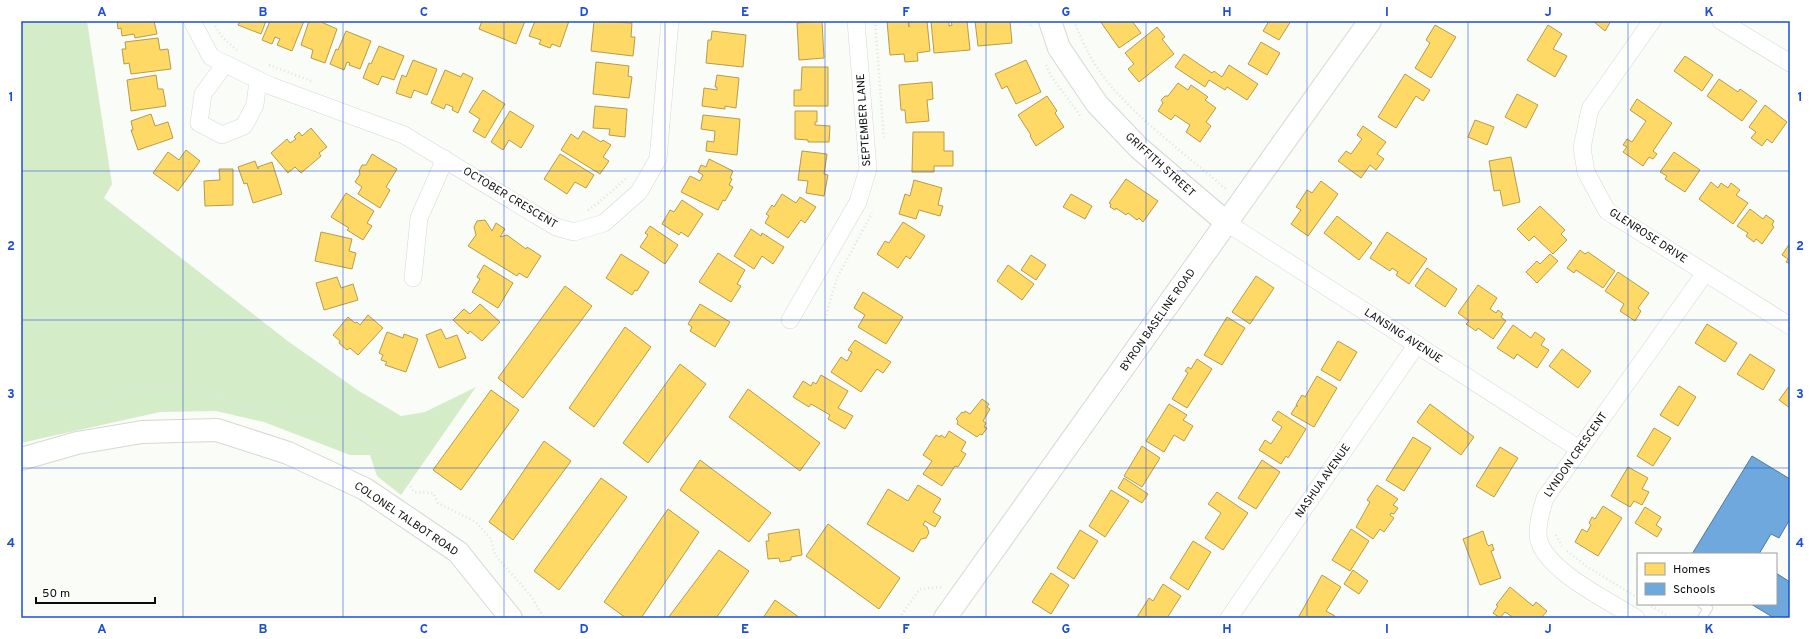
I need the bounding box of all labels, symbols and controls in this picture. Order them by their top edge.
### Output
text: A [97,5,107,21]
text: B [259,5,268,21]
text: C [420,5,428,21]
text: D [579,5,589,21]
text: E [741,5,749,21]
text: F [902,5,910,21]
text: G [1062,5,1071,21]
text: H [1222,5,1232,21]
text: I [1385,5,1389,21]
text: J [1544,5,1552,21]
text: K [1704,5,1714,21]
street label: SEPTEMBER LANE [854,73,874,167]
text: 1 [8,90,14,106]
text: 1 [1797,90,1803,106]
street label: GRIFFITH STREET [1122,130,1198,200]
street label: OCTOBER CRESCENT [460,164,560,232]
street label: GLENROSE DRIVE [1606,205,1690,267]
text: 2 [7,239,15,255]
text: 2 [1796,239,1804,255]
street label: BYRON BASELINE ROAD [1117,266,1199,374]
street label: LANSING AVENUE [1361,305,1445,367]
text: 3 [7,387,15,403]
text: 3 [1796,387,1804,403]
street label: LYNDON CRESCENT [1541,410,1611,500]
street label: NASHUA AVENUE [1292,441,1354,521]
street label: COLONEL TALBOT ROAD [351,479,461,559]
text: 4 [7,536,15,552]
text: 4 [1796,536,1804,552]
legend [1637,553,1777,605]
text: Homes [1673,562,1710,578]
scale bar [36,579,155,605]
text: Schools [1673,582,1715,598]
text: 50 m [42,586,70,602]
text: A [97,622,107,638]
text: B [259,622,268,638]
text: C [420,622,428,638]
text: D [579,622,589,638]
text: E [741,622,749,638]
text: F [902,622,910,638]
text: G [1062,622,1071,638]
text: H [1222,622,1232,638]
text: I [1385,622,1389,638]
text: J [1544,622,1552,638]
text: K [1704,622,1714,638]

